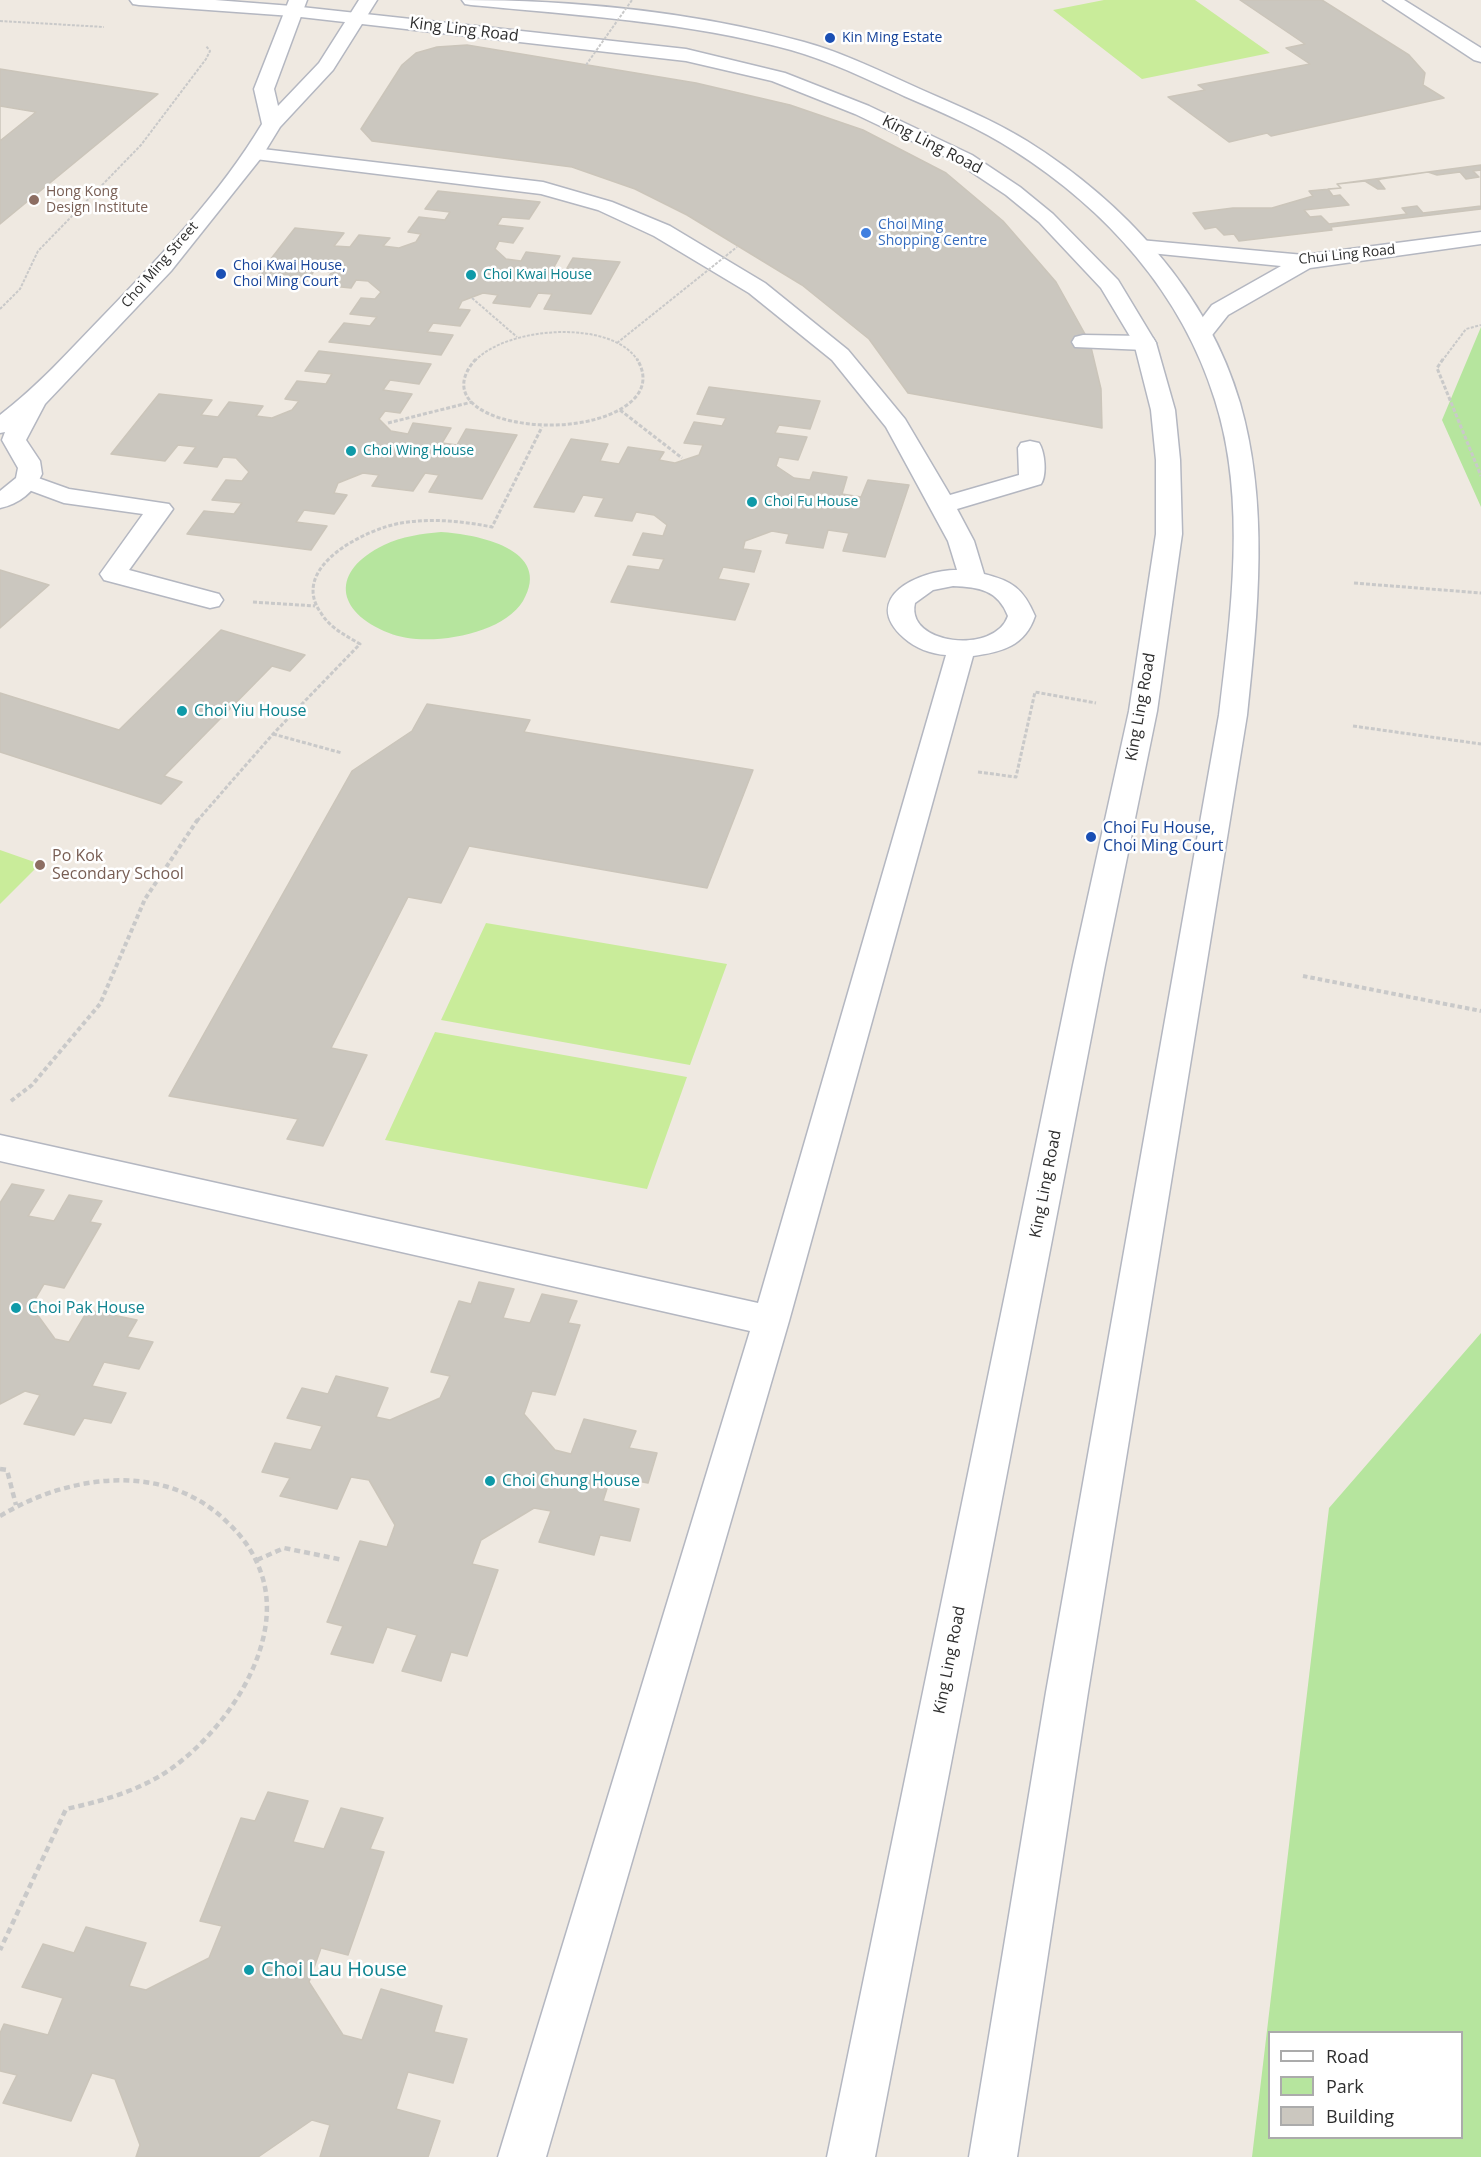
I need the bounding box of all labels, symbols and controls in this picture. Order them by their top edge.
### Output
street label: King Ling Road [408,14,520,46]
place label: Kin Ming Estate [842,30,942,46]
marker: Kin Ming Estate [823,31,837,45]
street label: King Ling Road [879,112,985,178]
place label: Hong Kong Design Institute [46,184,148,216]
marker: Hong Kong Design Institute [27,193,41,207]
place label: Choi Ming Shopping Centre [878,217,987,250]
street label: Choi Ming Street [118,219,202,311]
marker: Choi Ming Shopping Centre [859,226,873,240]
street label: Chui Ling Road [1298,242,1396,268]
place label: Choi Kwai House, Choi Ming Court [233,258,346,290]
marker: Choi Kwai House, Choi Ming Court [214,267,228,281]
place label: Choi Kwai House [483,267,592,283]
marker: Choi Kwai House [464,268,478,282]
place label: Choi Wing House [363,443,474,459]
marker: Choi Wing House [344,444,358,458]
place label: Choi Fu House [764,494,858,510]
marker: Choi Fu House [745,495,759,509]
street label: King Ling Road [1122,651,1160,763]
place label: Choi Yiu House [194,701,307,721]
marker: Choi Yiu House [175,704,189,718]
place label: Choi Fu House, Choi Ming Court [1103,818,1224,856]
marker: Choi Fu House, Choi Ming Court [1084,830,1098,844]
place label: Po Kok Secondary School [52,846,184,884]
marker: Po Kok Secondary School [33,858,47,872]
street label: King Ling Road [1026,1128,1066,1240]
place label: Choi Pak House [28,1298,145,1318]
marker: Choi Pak House [9,1301,23,1315]
place label: Choi Chung House [502,1471,640,1491]
marker: Choi Chung House [483,1474,497,1488]
street label: King Ling Road [930,1604,970,1716]
place label: Choi Lau House [261,1958,407,1982]
marker: Choi Lau House [242,1963,256,1977]
legend [1268,2031,1463,2139]
text: Road [1326,2044,1369,2068]
text: Park [1326,2074,1364,2098]
text: Building [1326,2104,1394,2128]

